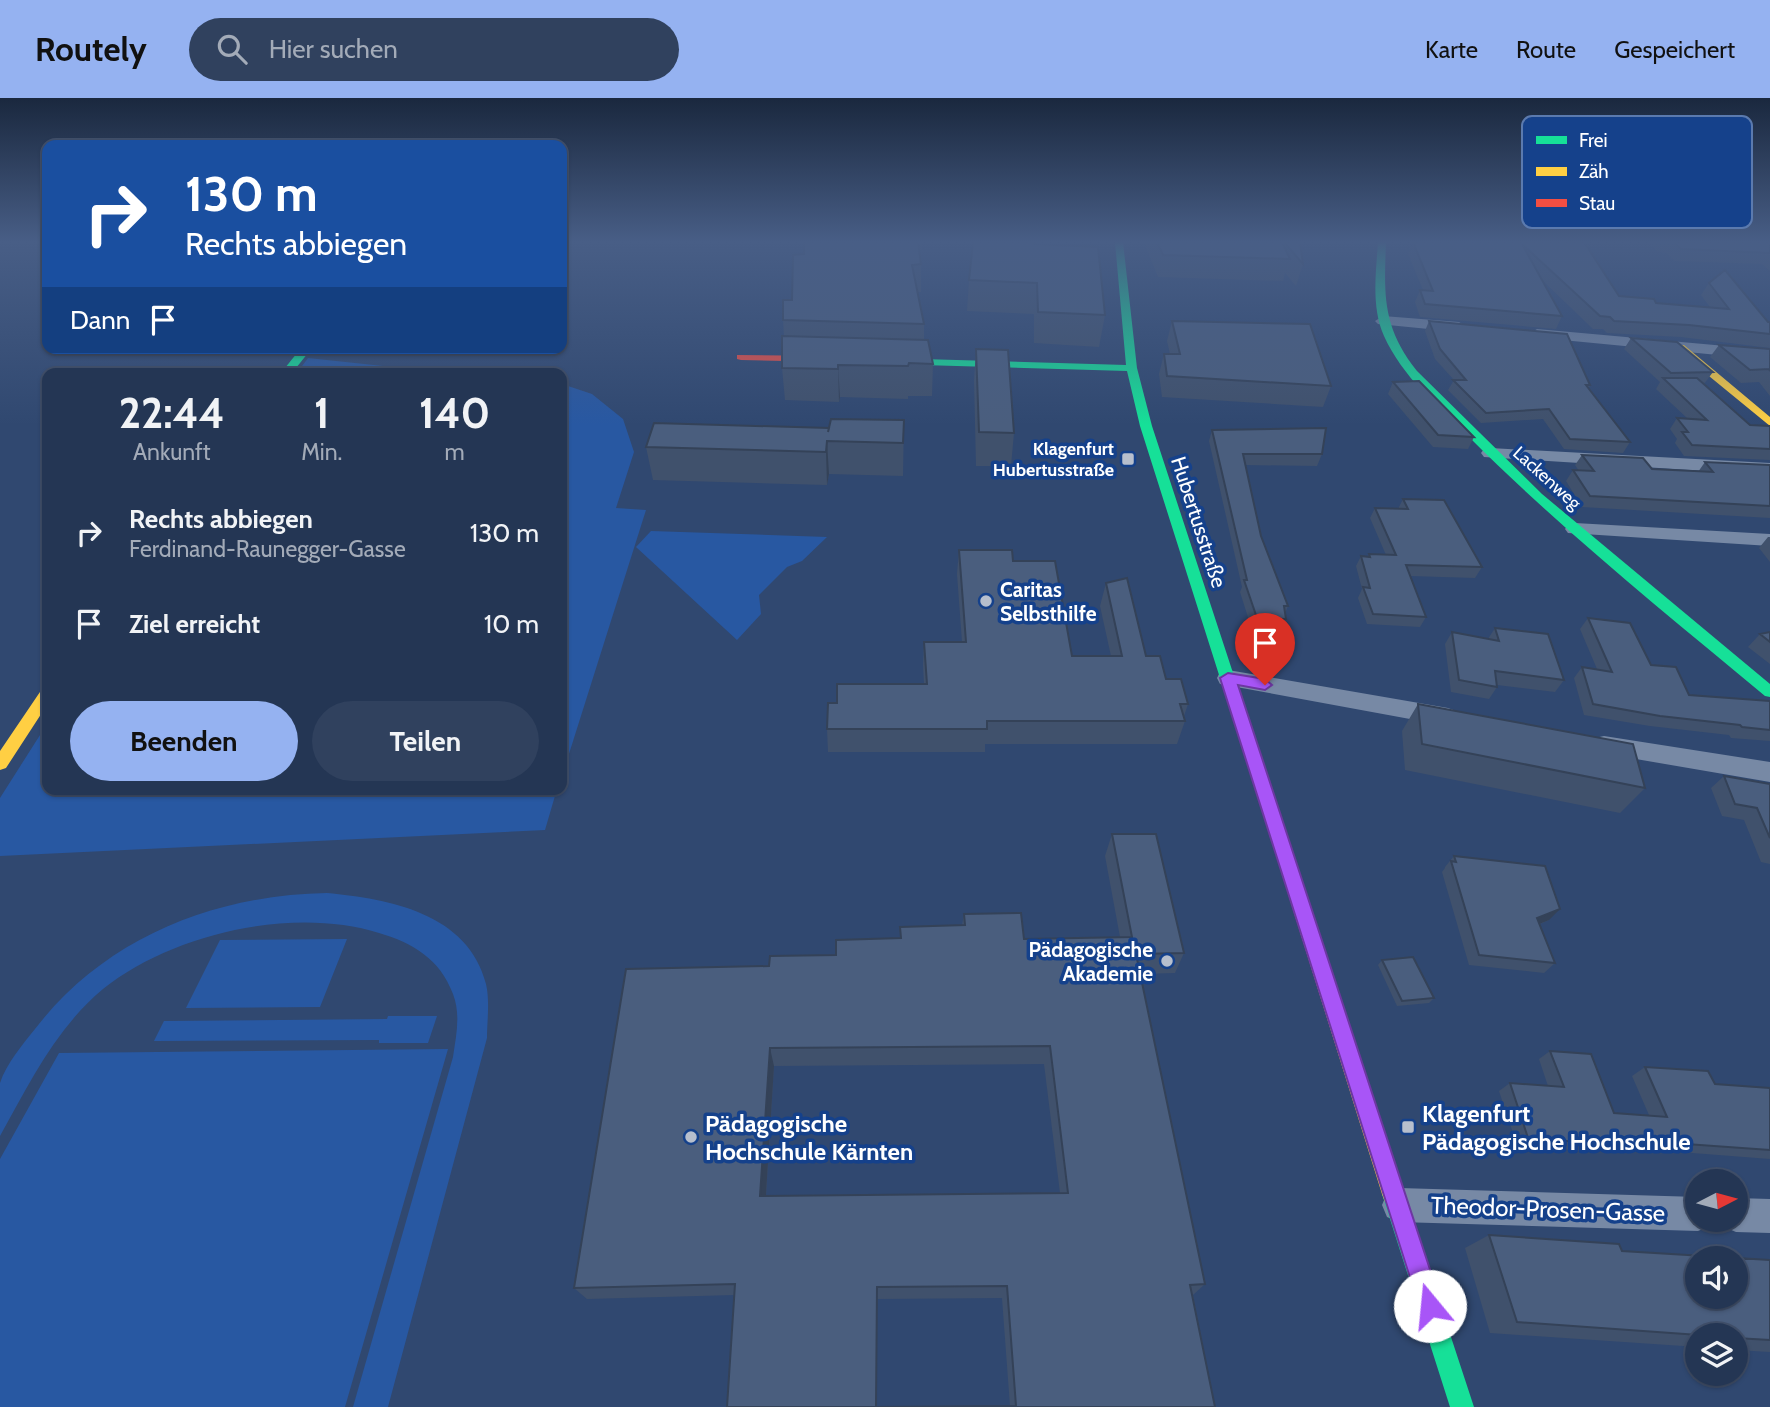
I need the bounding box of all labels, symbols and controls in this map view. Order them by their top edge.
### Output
search box [189,18,679,81]
text: Routely [35,29,147,69]
icon: search [213,30,251,68]
text: Hier suchen [269,33,398,65]
text: Karte [1425,35,1478,64]
text: Route [1516,35,1576,64]
text: Gespeichert [1614,35,1735,64]
legend [1522,116,1752,228]
text: Frei [1579,129,1608,152]
text: Zäh [1579,160,1609,183]
text: 130 m [185,164,318,223]
icon: right [70,168,161,259]
text: Stau [1579,192,1615,215]
text: Rechts abbiegen [185,224,407,263]
icon: arrive [144,301,182,339]
text: Dann [70,304,130,336]
text: 22:44 [119,387,225,439]
text: 1 [314,387,330,439]
text: 140 [419,387,490,439]
text: Ankunft [133,438,210,466]
text: Min. [301,438,342,466]
text: m [445,438,465,466]
place label: Klagenfurt Hubertusstraße [993,438,1114,481]
street label: Lackenweg [1509,442,1586,515]
marker: Klagenfurt Hubertusstraße [1120,451,1136,467]
street label: Hubertusstraße [1166,453,1232,591]
text: Rechts abbiegen [129,503,313,535]
icon: right [70,514,108,552]
text: 130 m [470,517,539,549]
text: Ferdinand-Raunegger-Gasse [129,535,406,563]
place label: Caritas Selbsthilfe [1000,577,1097,626]
marker: Caritas Selbsthilfe [978,593,994,609]
icon: arrive [70,605,108,643]
text: Ziel erreicht [129,608,260,640]
text: 10 m [484,608,539,640]
pin [1235,613,1295,685]
icon: arrive [1246,624,1284,662]
button: Beenden [70,701,298,781]
button: Teilen [312,701,539,781]
place label: Pädagogische Akademie [1029,937,1153,986]
marker: Pädagogische Akademie [1159,953,1175,969]
place label: Klagenfurt Pädagogische Hochschule [1422,1099,1691,1156]
place label: Pädagogische Hochschule Kärnten [705,1109,913,1166]
marker: Klagenfurt Pädagogische Hochschule [1400,1119,1416,1135]
marker: Pädagogische Hochschule Kärnten [683,1129,699,1145]
north arrow [1685,1169,1748,1232]
map controls [1685,1169,1748,1386]
street label: Theodor-Prosen-Gasse [1430,1190,1666,1228]
button: sound [1685,1246,1748,1309]
position arrow [1393,1269,1467,1343]
button: layers [1685,1323,1748,1386]

